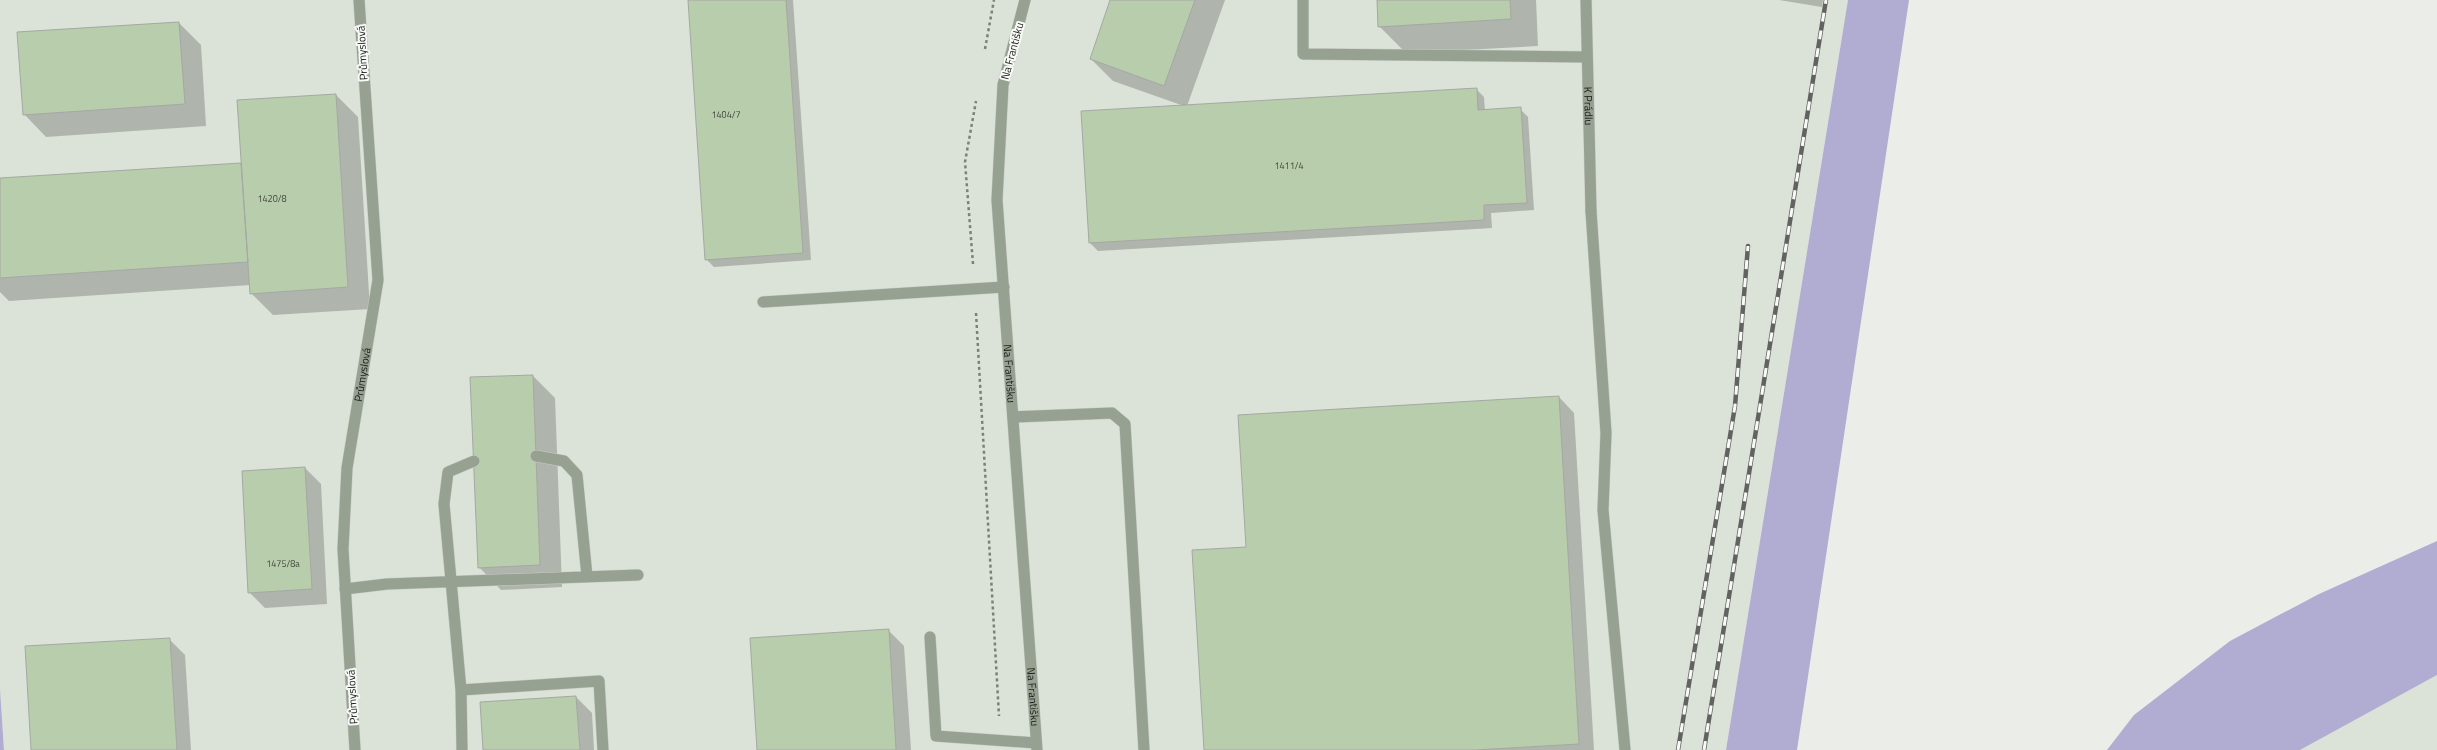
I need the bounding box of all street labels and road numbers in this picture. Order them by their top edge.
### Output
street label: Na Františku [997,20,1027,81]
street label: Průmyslová [353,25,371,81]
street label: K Prádlu [1580,86,1597,126]
street label: Na Františku [1000,344,1020,404]
street label: Průmyslová [350,346,375,403]
street label: Na Františku [1023,667,1043,727]
street label: Průmyslová [343,669,361,725]

